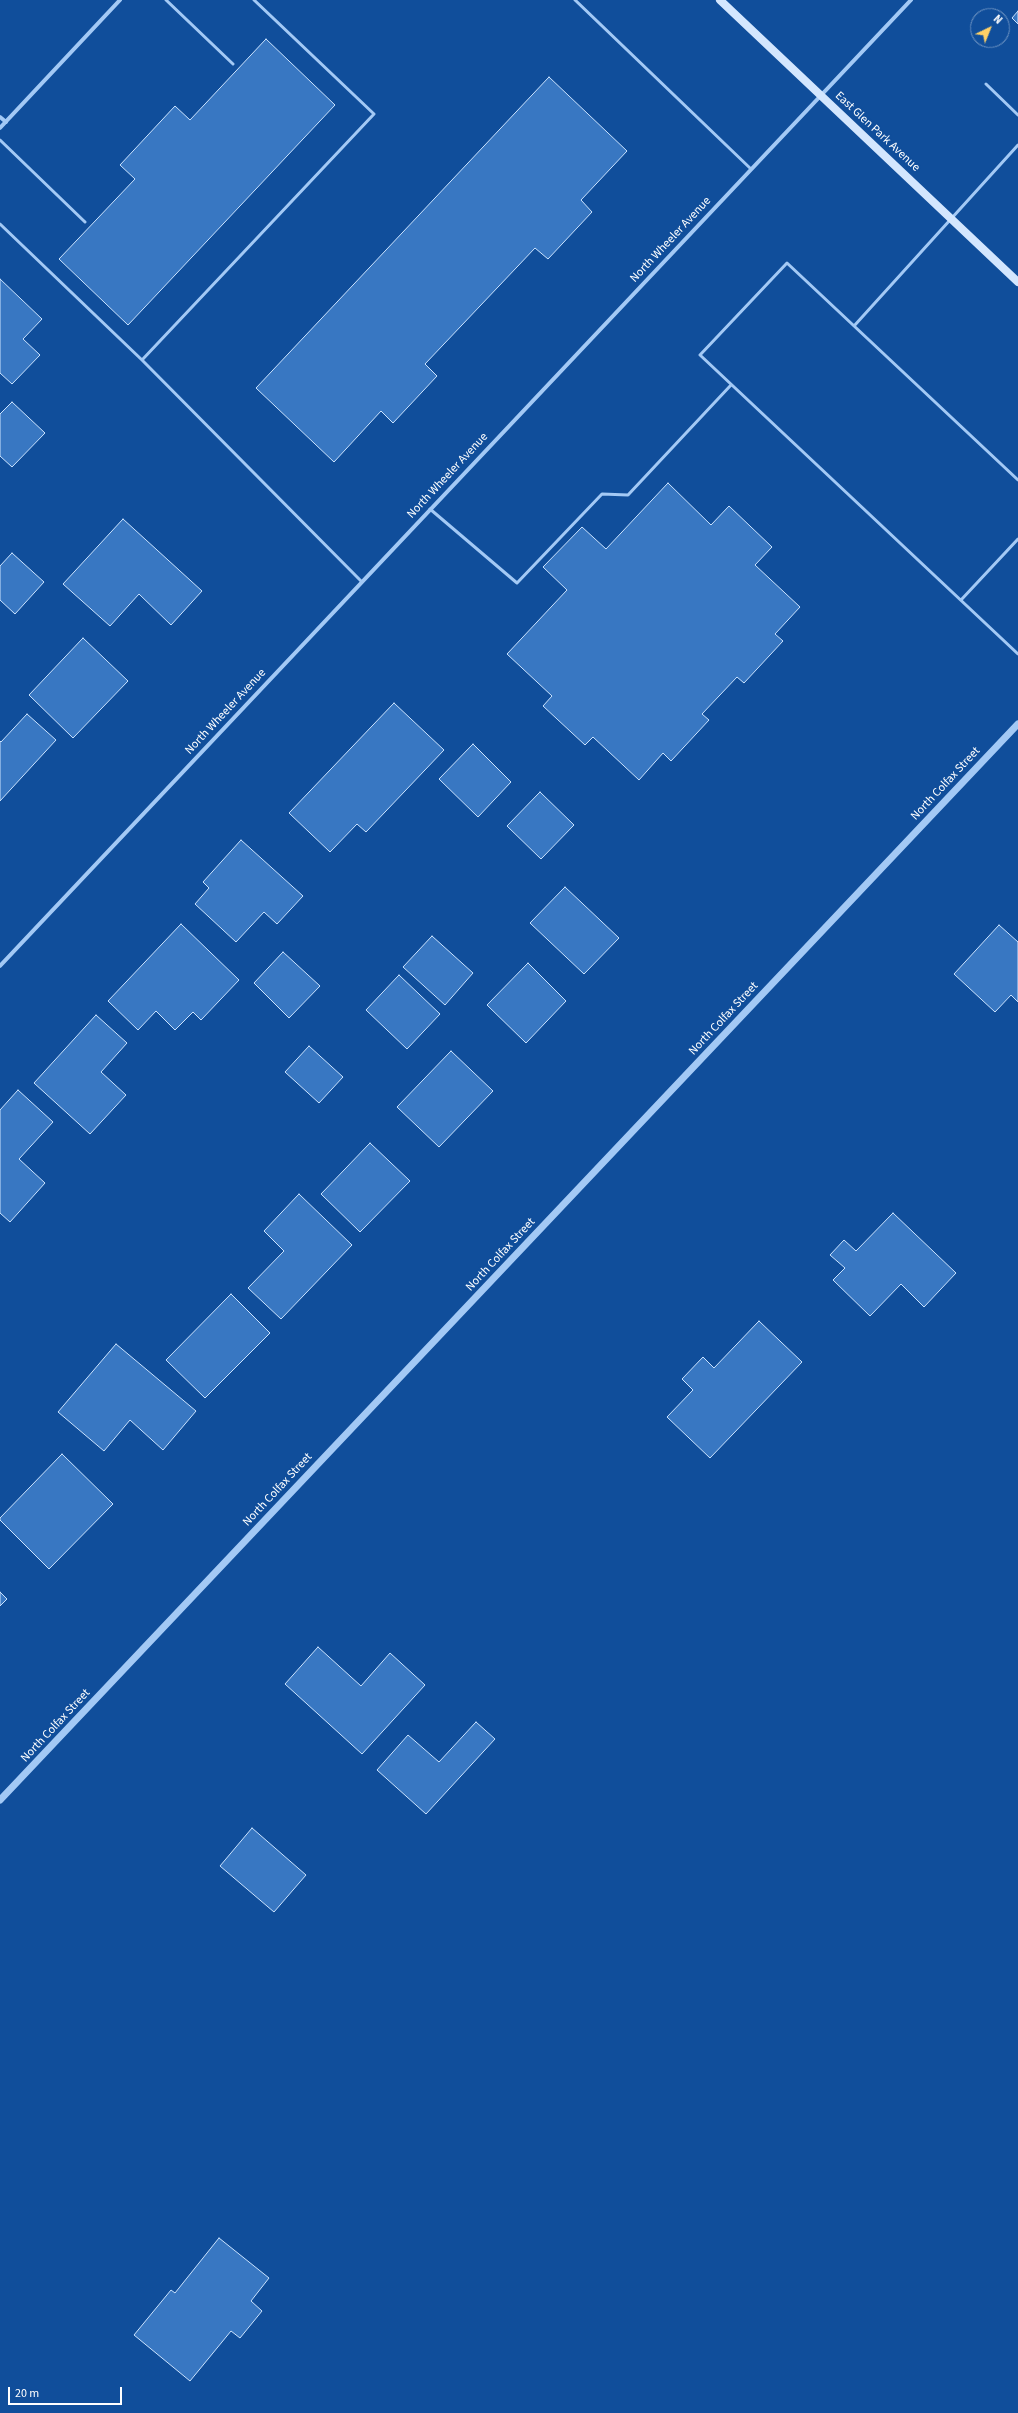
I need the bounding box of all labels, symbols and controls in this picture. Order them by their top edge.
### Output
north arrow [970,8,1010,48]
text: N [990,12,1006,28]
street label: East Glen Park Avenue [832,89,922,175]
street label: North Wheeler Avenue [628,194,714,286]
street label: North Wheeler Avenue [405,430,491,522]
street label: North Wheeler Avenue [183,666,269,758]
street label: North Colfax Street [908,744,984,824]
street label: North Colfax Street [686,979,762,1059]
street label: North Colfax Street [463,1215,539,1295]
street label: North Colfax Street [240,1450,316,1530]
street label: North Colfax Street [18,1686,94,1766]
scale bar [10,2379,124,2405]
text: 20 m [15,2385,39,2402]

